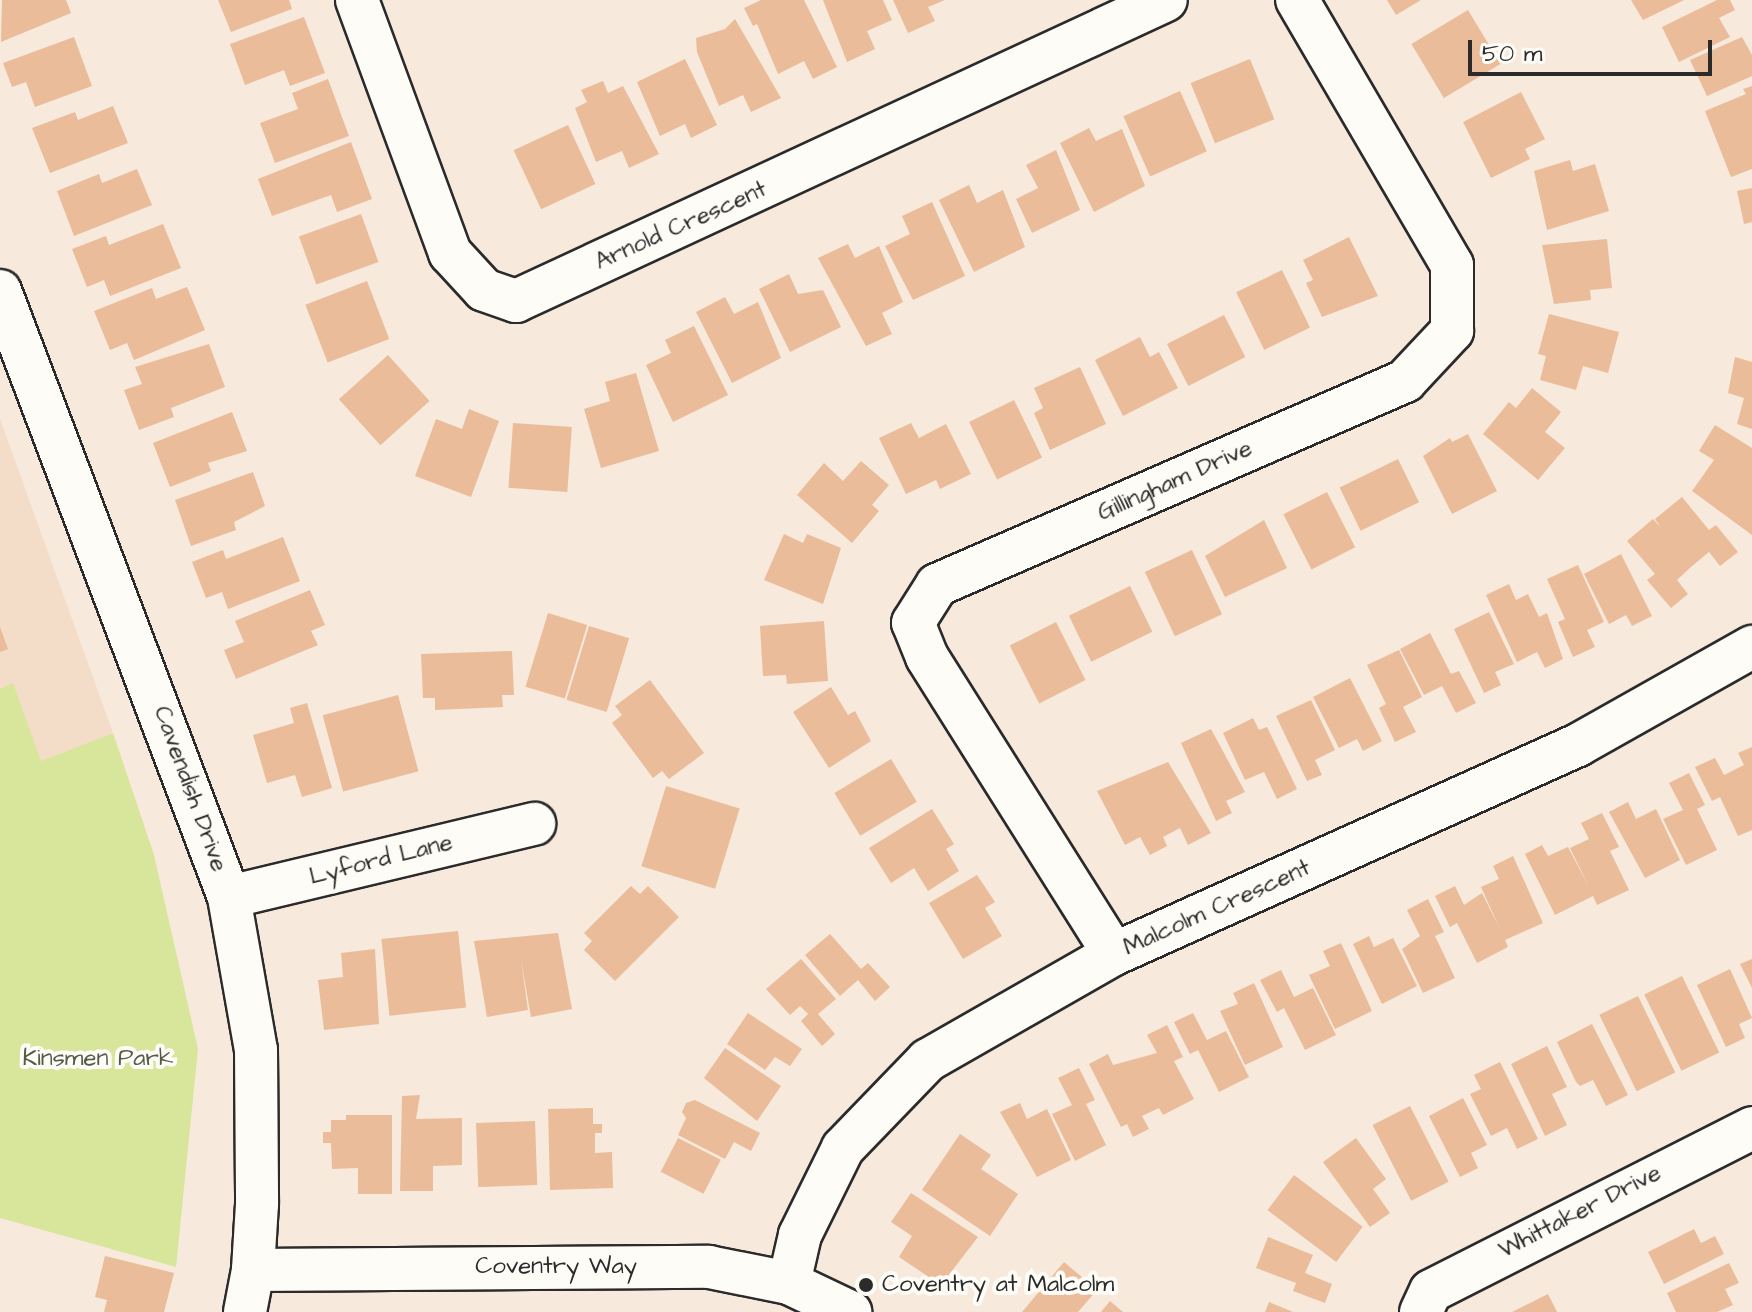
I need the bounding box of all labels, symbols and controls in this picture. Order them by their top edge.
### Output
scale bar [1472,24,1716,74]
text: 50 m [1482,37,1542,71]
street label: Arnold Crescent [591,175,771,277]
street label: Gillingham Drive [1093,434,1257,528]
street label: Cavendish Drive [147,702,233,876]
street label: Lyford Lane [306,828,456,892]
street label: Malcolm Crescent [1119,854,1315,962]
park label: Kinsmen Park [23,1045,173,1073]
street label: Whittaker Drive [1494,1159,1666,1265]
street label: Coventry Way [475,1253,637,1281]
place label: Coventry at Malcolm [882,1271,1114,1299]
marker: Coventry at Malcolm [857,1276,875,1294]

